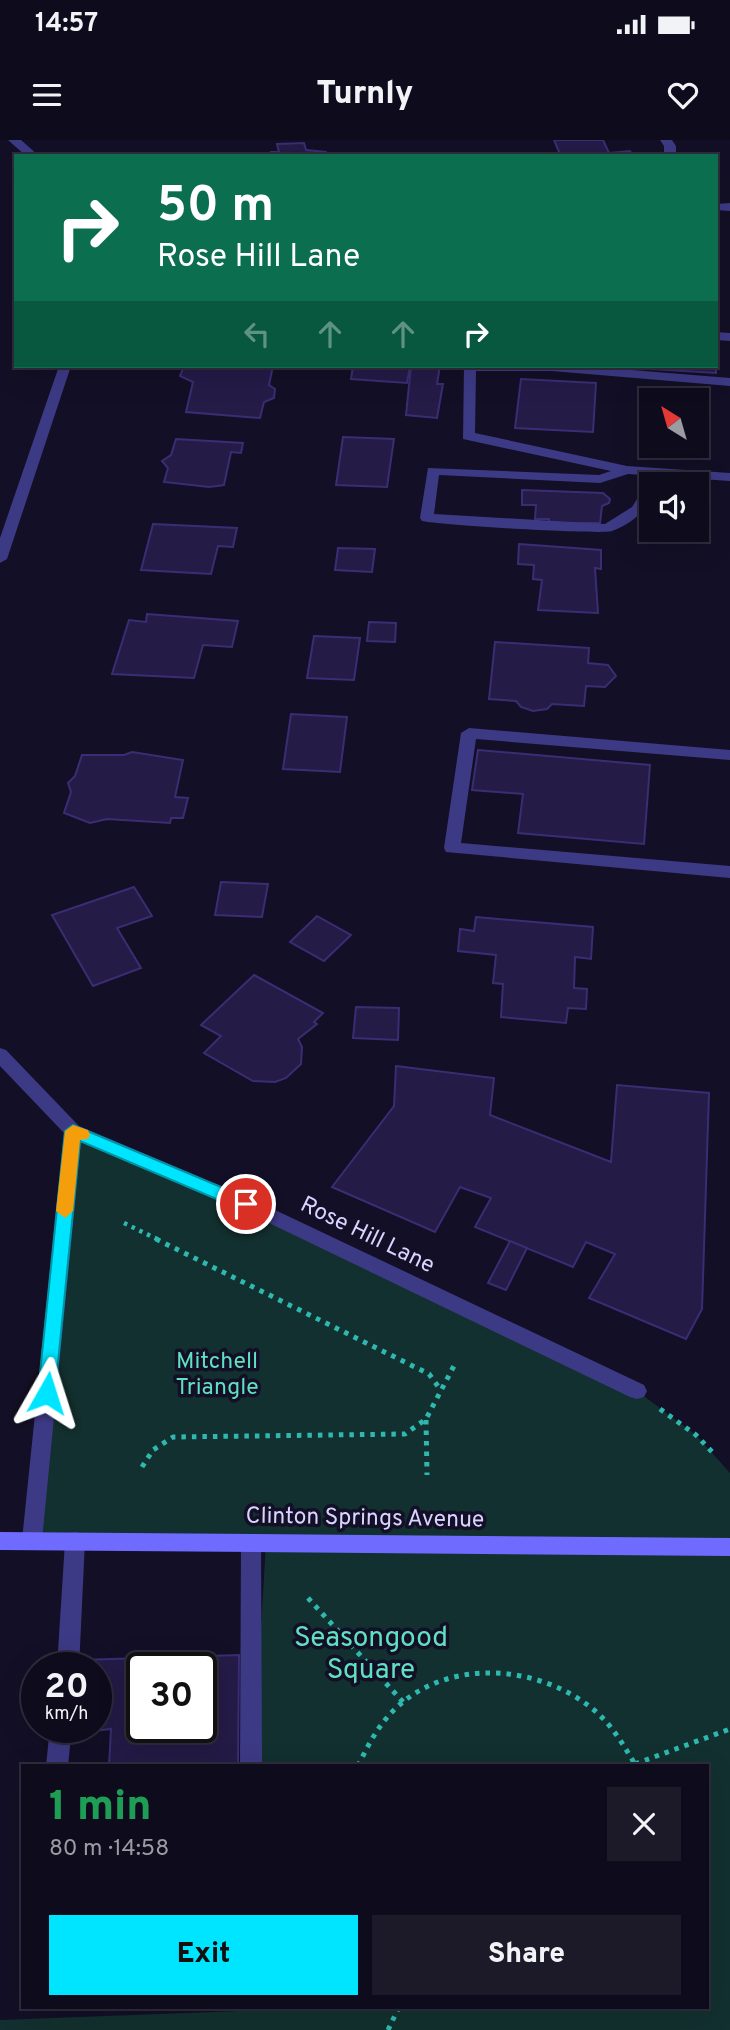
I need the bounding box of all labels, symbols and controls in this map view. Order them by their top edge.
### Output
text: 14:57 [35,8,98,41]
text: Turnly [317,75,413,115]
icon: menu [28,76,66,114]
icon: heart [664,76,702,114]
text: 50 m [157,177,274,239]
icon: right [42,182,133,273]
text: Rose Hill Lane [157,238,360,278]
icon: left [238,315,276,353]
icon: ahead [311,315,349,353]
icon: ahead [384,315,422,353]
icon: right [457,315,495,353]
north arrow [639,388,709,458]
map controls [639,388,709,542]
button: sound [639,472,709,542]
pin [216,1174,276,1234]
icon: arrive [227,1185,265,1223]
street label: Rose Hill Lane [295,1191,439,1281]
park label: Mitchell Triangle [175,1348,259,1403]
position arrow [10,1356,84,1430]
street label: Clinton Springs Avenue [245,1502,485,1536]
park label: Seasongood Square [294,1621,448,1689]
speed limit sign: 30 [126,1652,217,1743]
text: 20 [44,1666,89,1710]
text: km/h [45,1703,88,1726]
text: 1 min [49,1782,152,1835]
button: close [607,1787,681,1861]
text: 80 m · 14:58 [49,1835,169,1864]
button: Exit [49,1915,358,1995]
button: Share [372,1915,681,1995]

